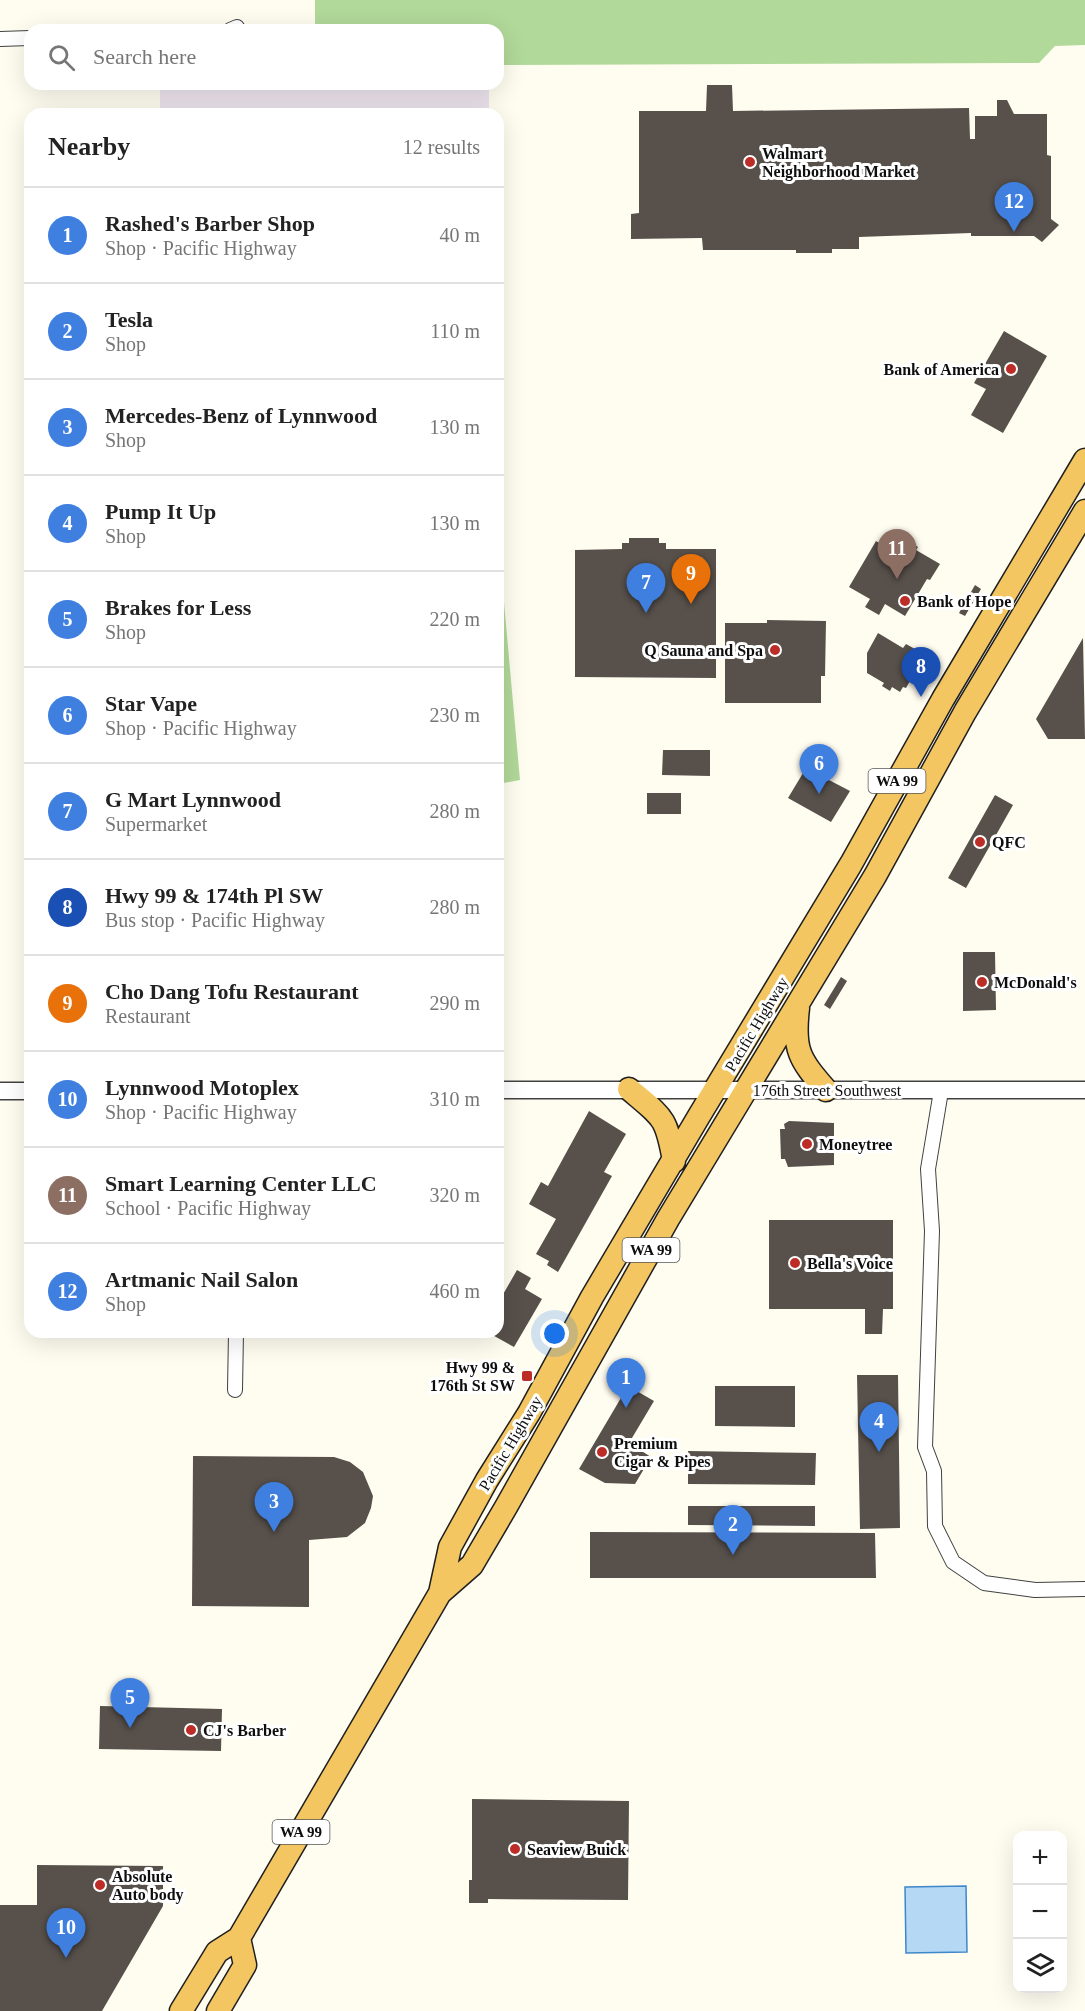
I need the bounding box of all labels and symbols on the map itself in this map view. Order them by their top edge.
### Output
place label: Walmart Neighborhood Market [762,145,916,181]
marker: Walmart Neighborhood Market [743,155,757,169]
pin: 12 [994,182,1034,232]
place label: Bank of America [883,361,999,378]
marker: Bank of America [1004,362,1018,376]
pin: 11 [878,530,916,579]
pin: 9 [672,554,710,604]
pin: 7 [626,564,666,613]
place label: Bank of Hope [917,593,1011,611]
marker: Bank of Hope [898,594,912,608]
place label: Q Sauna and Spa [644,642,763,660]
marker: Q Sauna and Spa [768,643,782,657]
pin: 8 [902,648,940,697]
pin: 6 [800,744,838,794]
road number: WA 99 [868,769,926,793]
place label: QFC [992,834,1026,851]
marker: QFC [973,835,987,849]
street label: Pacific Highway [722,974,792,1075]
place label: McDonald's [994,974,1077,991]
marker: McDonald's [975,975,989,989]
street label: 176th Street Southwest [753,1082,902,1099]
place label: Moneytree [819,1136,892,1154]
marker: Moneytree [800,1137,814,1151]
road number: WA 99 [622,1238,680,1262]
place label: Bella's Voice [807,1255,893,1272]
marker: Bella's Voice [788,1256,802,1270]
your location [540,1319,569,1348]
pin: 1 [606,1358,646,1408]
place label: Hwy 99 & 176th St SW [430,1359,515,1394]
marker: Hwy 99 & 176th St SW [520,1369,534,1383]
street label: Pacific Highway [476,1393,546,1494]
pin: 4 [860,1402,898,1452]
place label: Premium Cigar & Pipes [614,1435,711,1471]
marker: Premium Cigar & Pipes [595,1445,609,1459]
pin: 3 [254,1482,294,1532]
pin: 2 [714,1506,752,1555]
pin: 5 [110,1678,150,1728]
place label: CJ's Barber [203,1722,286,1739]
marker: CJ's Barber [184,1723,198,1737]
road number: WA 99 [272,1820,330,1844]
place label: Seaview Buick [527,1841,626,1858]
marker: Seaview Buick [508,1842,522,1856]
place label: Absolute Auto body [112,1868,184,1904]
marker: Absolute Auto body [93,1878,107,1892]
pin: 10 [46,1908,86,1958]

